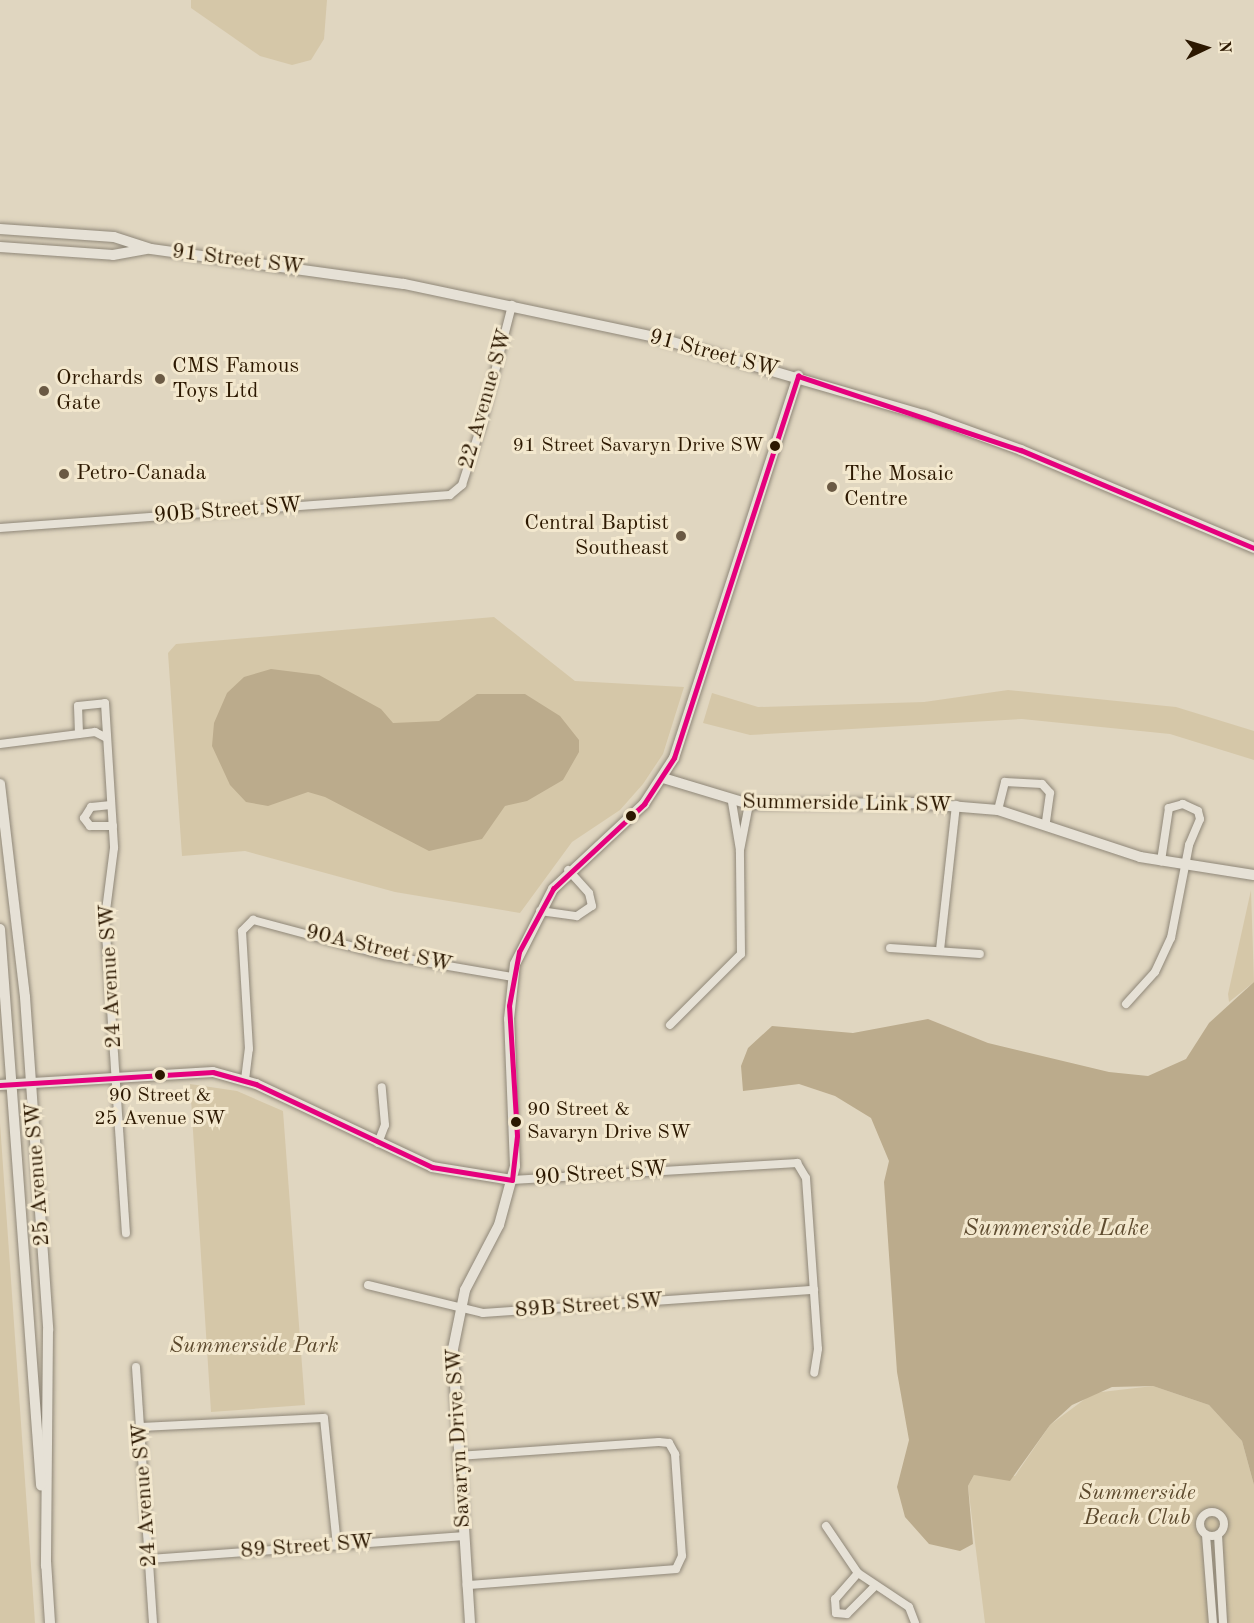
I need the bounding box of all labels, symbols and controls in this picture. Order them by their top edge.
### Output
north arrow [1176,18,1236,78]
text: N [1216,40,1232,53]
street label: 91 Street SW [170,239,306,281]
street label: 91 Street SW [646,324,782,384]
street label: 22 Avenue SW [453,326,519,472]
place label: CMS Famous Toys Ltd [172,353,299,404]
place label: Orchards Gate [56,365,143,416]
marker: CMS Famous Toys Ltd [153,372,167,386]
marker: Orchards Gate [37,384,51,398]
place label: 91 Street Savaryn Drive SW [513,434,764,458]
marker: 91 Street Savaryn Drive SW [769,440,781,452]
place label: Petro-Canada [76,461,206,487]
place label: The Mosaic Centre [844,461,953,512]
marker: Petro-Canada [57,467,71,481]
marker: The Mosaic Centre [825,480,839,494]
street label: 90B Street SW [153,493,303,529]
place label: Central Baptist Southeast [524,510,669,562]
marker: Central Baptist Southeast [674,529,688,543]
street label: Summerside Link SW [742,789,952,819]
unlabelled marker [625,810,637,822]
street label: 24 Avenue SW [94,903,128,1049]
street label: 90A Street SW [303,919,455,979]
marker: 90 Street & 25 Avenue SW [154,1069,166,1081]
place label: 90 Street & 25 Avenue SW [94,1084,226,1131]
place label: 90 Street & Savaryn Drive SW [527,1098,691,1145]
street label: 25 Avenue SW [20,1101,56,1247]
marker: 90 Street & Savaryn Drive SW [510,1116,522,1128]
street label: 90 Street SW [534,1156,668,1192]
water label: Summerside Lake [963,1216,1149,1244]
street label: 89B Street SW [514,1288,664,1324]
park label: Summerside Park [169,1334,339,1360]
street label: Savaryn Drive SW [441,1347,477,1529]
street label: 24 Avenue SW [127,1422,163,1568]
park label: Summerside Beach Club [1078,1480,1196,1532]
street label: 89 Street SW [240,1529,374,1565]

